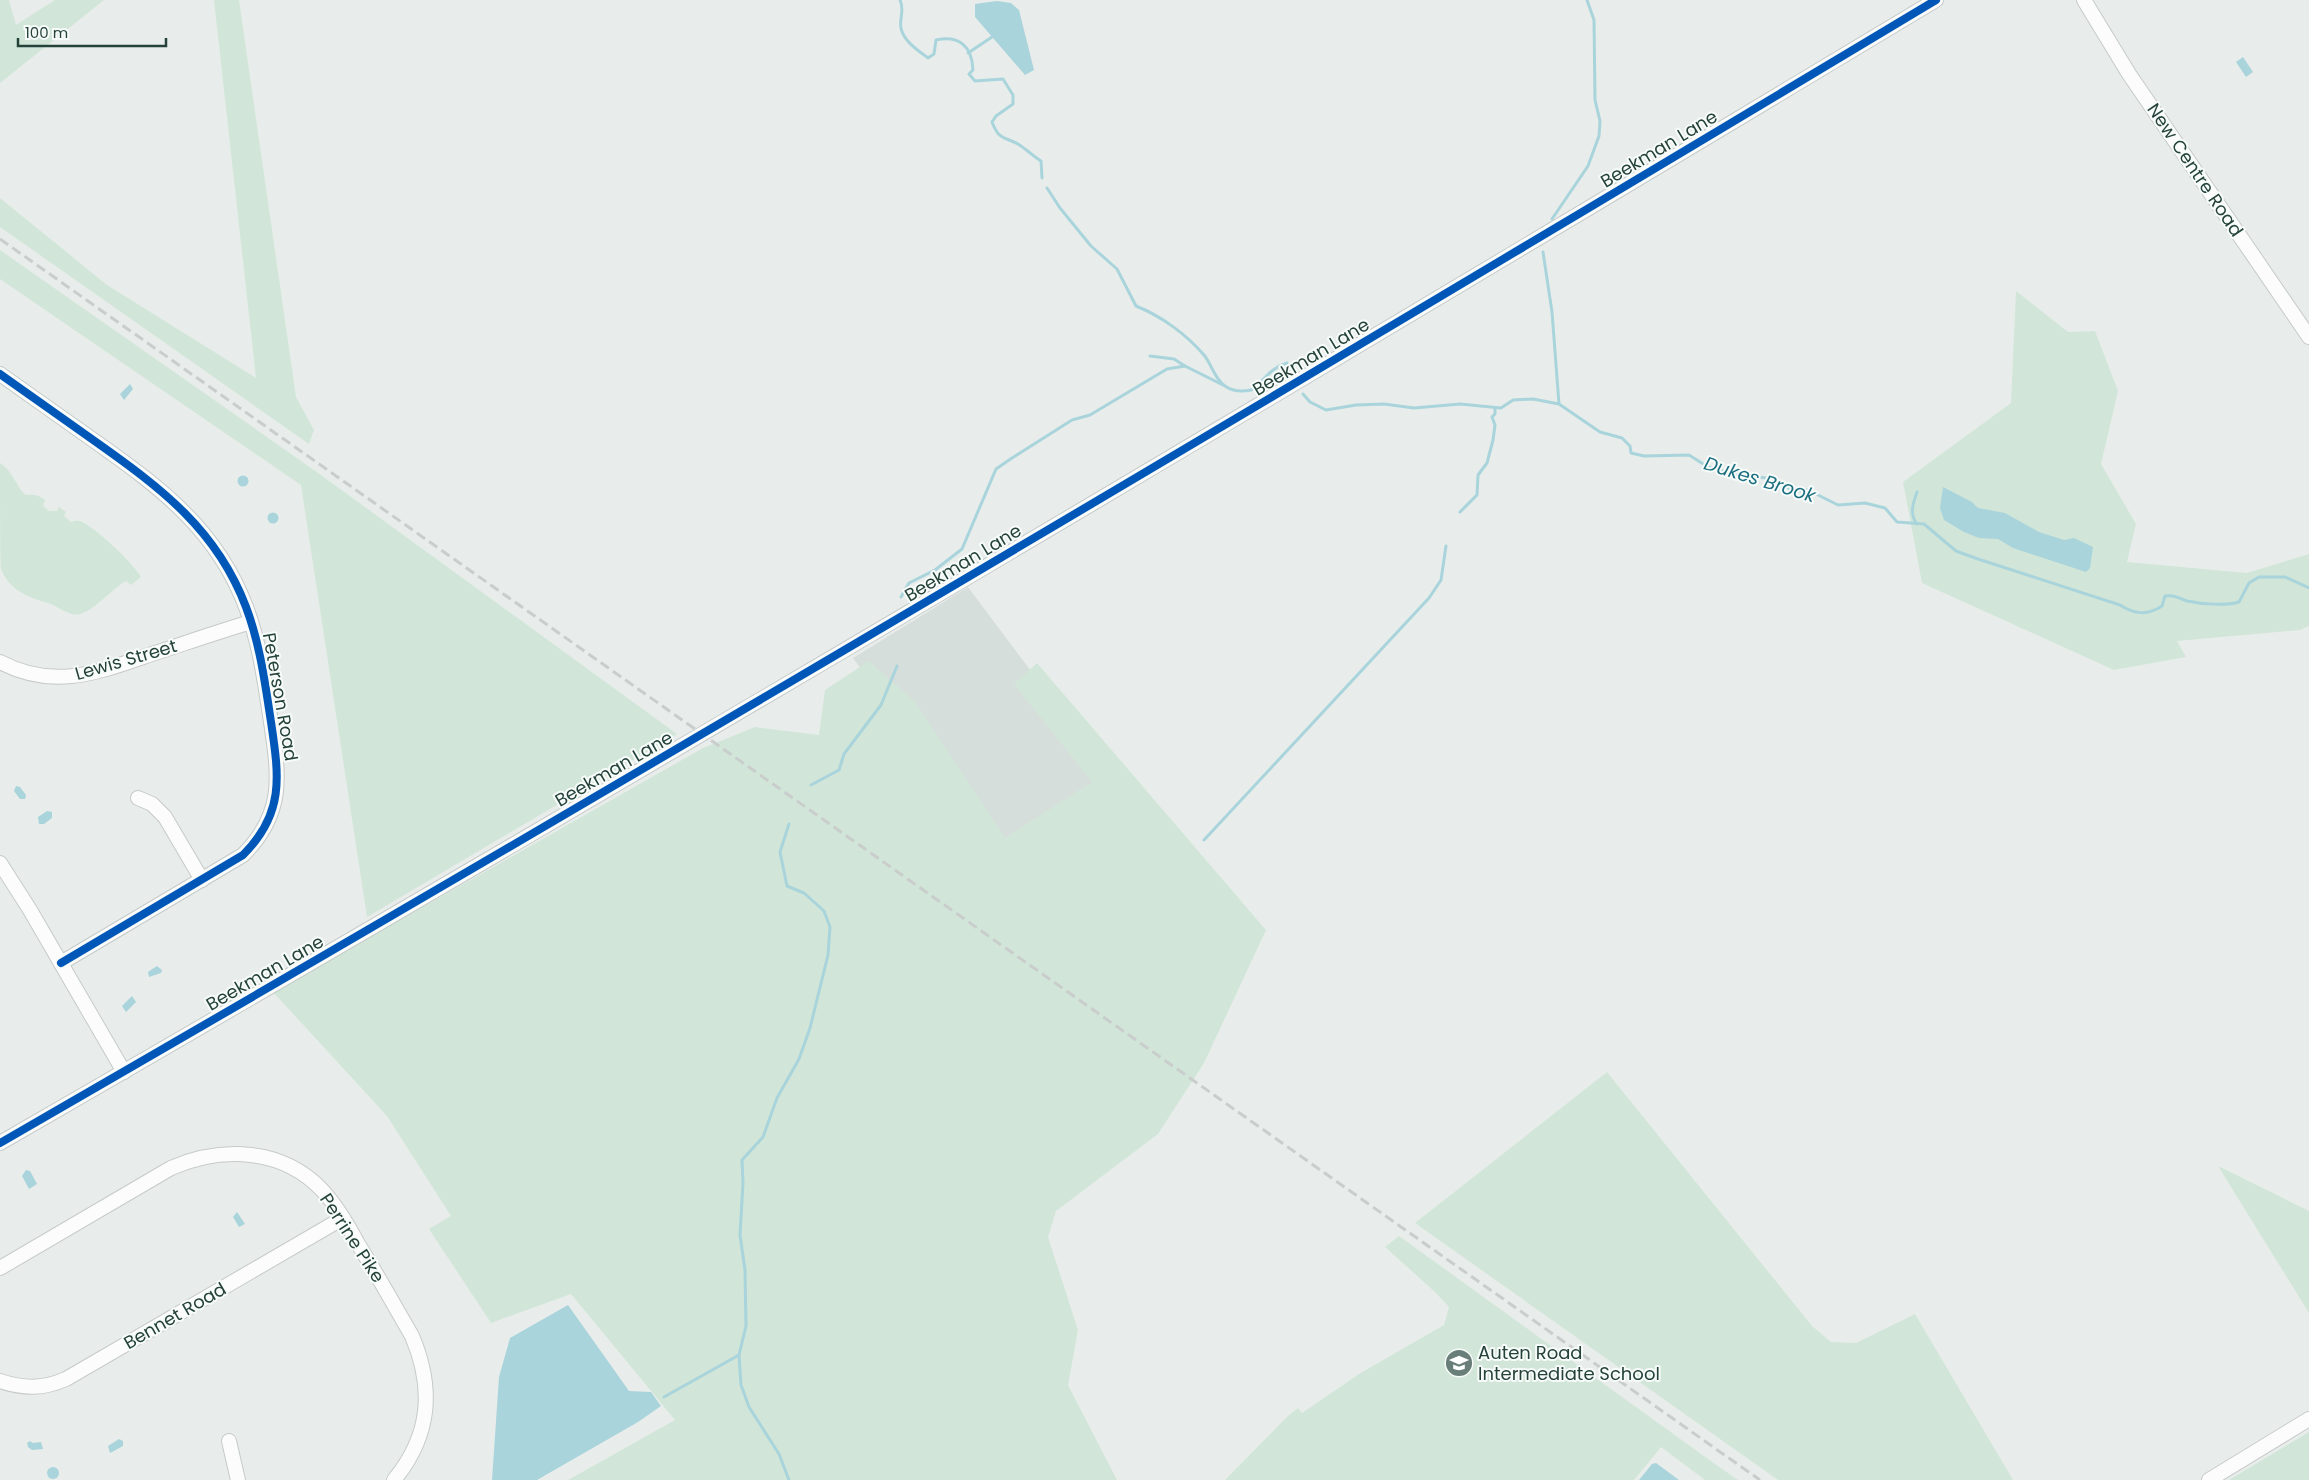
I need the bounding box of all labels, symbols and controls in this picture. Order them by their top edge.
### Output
scale bar [18,15,165,47]
text: 100 m [25,22,68,43]
street label: New Centre Road [2141,98,2249,241]
street label: Beekman Lane [1596,104,1722,193]
street label: Beekman Lane [1248,312,1374,401]
water label: Dukes Brook [1701,450,1820,510]
street label: Beekman Lane [900,518,1026,607]
street label: Peterson Road [257,631,304,763]
street label: Lewis Street [72,633,180,686]
street label: Beekman Lane [550,725,677,812]
street label: Beekman Lane [201,929,328,1016]
street label: Perrine Pike [314,1188,391,1287]
street label: Bennet Road [119,1276,231,1355]
place label: Auten Road Intermediate School [1478,1340,1660,1386]
school or university icon: Auten Road Intermediate School [1444,1348,1474,1378]

